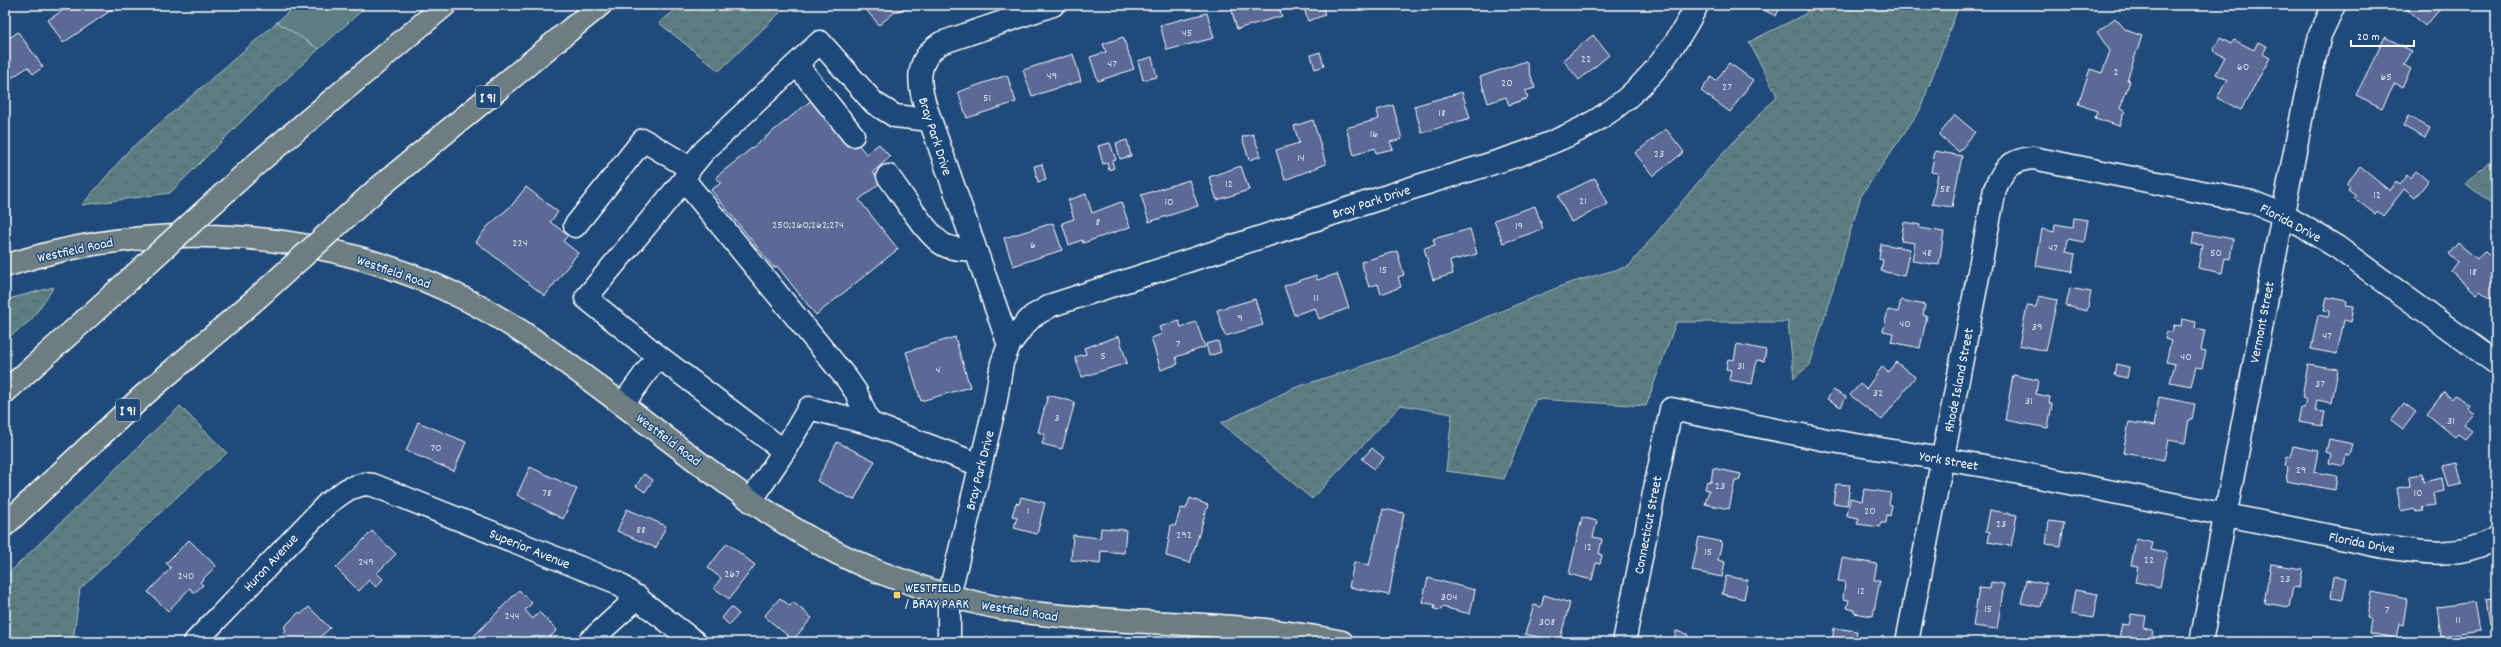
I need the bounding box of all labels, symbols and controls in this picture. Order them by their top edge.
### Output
scale bar [2351,22,2414,48]
house number: 45 [1182,25,1192,42]
text: 20 m [2357,29,2380,46]
house number: 22 [1581,51,1591,68]
house number: 47 [1107,56,1117,73]
house number: 60 [2237,59,2249,76]
house number: 2 [2113,64,2119,81]
house number: 49 [1047,68,1057,85]
house number: 65 [2380,69,2392,86]
house number: 20 [1501,75,1513,92]
house number: 27 [1722,79,1732,96]
road number: I 91 [476,86,500,108]
house number: 51 [983,90,991,107]
street label: Bray Park Drive [912,95,956,178]
house number: 18 [1438,105,1446,122]
house number: 16 [1370,126,1378,143]
house number: 23 [1654,146,1664,163]
house number: 14 [1297,150,1305,167]
house number: 12 [1225,176,1233,193]
street label: Bray Park Drive [1330,181,1413,225]
house number: 58 [1940,181,1950,198]
house number: 12 [2373,187,2381,204]
house number: 21 [1579,193,1587,210]
house number: 10 [1164,194,1174,211]
street label: Florida Drive [2256,199,2324,248]
house number: 8 [1096,214,1101,231]
house number: 250;260;262;274 [772,217,844,234]
house number: 19 [1515,218,1523,235]
street label: Westfield Road [36,233,115,269]
house number: 224 [512,235,528,252]
house number: 6 [1030,237,1036,254]
house number: 47 [2048,240,2058,257]
house number: 48 [1922,245,1932,262]
house number: 50 [2210,245,2222,262]
street label: Westfield Road [354,251,433,295]
house number: 15 [1379,262,1387,279]
house number: 18 [2469,264,2477,281]
street label: Vermont Street [2245,280,2281,365]
house number: 11 [1313,290,1319,307]
house number: 9 [1237,310,1243,327]
house number: 40 [1899,316,1911,333]
house number: 39 [2032,319,2042,336]
street label: Rhode Island Street [1940,327,1980,434]
house number: 47 [2322,328,2332,345]
house number: 7 [1176,336,1181,353]
house number: 5 [1100,348,1106,365]
house number: 40 [2180,349,2192,366]
house number: 31 [1737,358,1745,375]
house number: 4 [936,362,941,379]
house number: 37 [2315,376,2325,393]
house number: 32 [1873,385,1883,402]
house number: 31 [2025,393,2033,410]
road number: I 91 [116,399,140,421]
street label: Westfield Road [631,409,705,472]
house number: 3 [1054,410,1060,427]
house number: 31 [2447,413,2455,430]
street label: Bray Park Drive [961,429,1000,512]
house number: 70 [430,440,442,457]
street label: York Street [1918,447,1980,477]
house number: 29 [2296,462,2306,479]
street label: Connecticut Street [1630,475,1668,576]
house number: 23 [1715,478,1725,495]
house number: 78 [542,485,552,502]
house number: 10 [2413,485,2423,502]
house number: 1 [1027,503,1029,520]
house number: 20 [1864,503,1876,520]
house number: 23 [1996,516,2006,533]
house number: 88 [636,522,646,539]
street label: Superior Avenue [486,525,573,575]
house number: 292 [1176,527,1192,544]
street label: Florida Drive [2327,528,2396,560]
street label: Huron Avenue [239,530,304,597]
house number: 12 [1584,539,1592,556]
house number: 15 [1704,544,1712,561]
house number: 22 [2144,552,2154,569]
house number: 249 [358,554,374,571]
house number: 267 [724,566,740,583]
house number: 240 [178,568,194,585]
house number: 23 [2280,571,2290,588]
place label: WESTFIELD / BRAY PARK [905,579,969,615]
house number: 12 [1857,583,1865,600]
house number: 304 [1441,589,1457,606]
marker: WESTFIELD / BRAY PARK [892,590,902,600]
street label: Westfield Road [980,596,1059,628]
house number: 15 [1984,601,1992,618]
house number: 7 [2385,602,2390,619]
house number: 244 [504,608,520,625]
house number: 11 [2455,612,2461,629]
house number: 308 [1539,614,1556,631]

